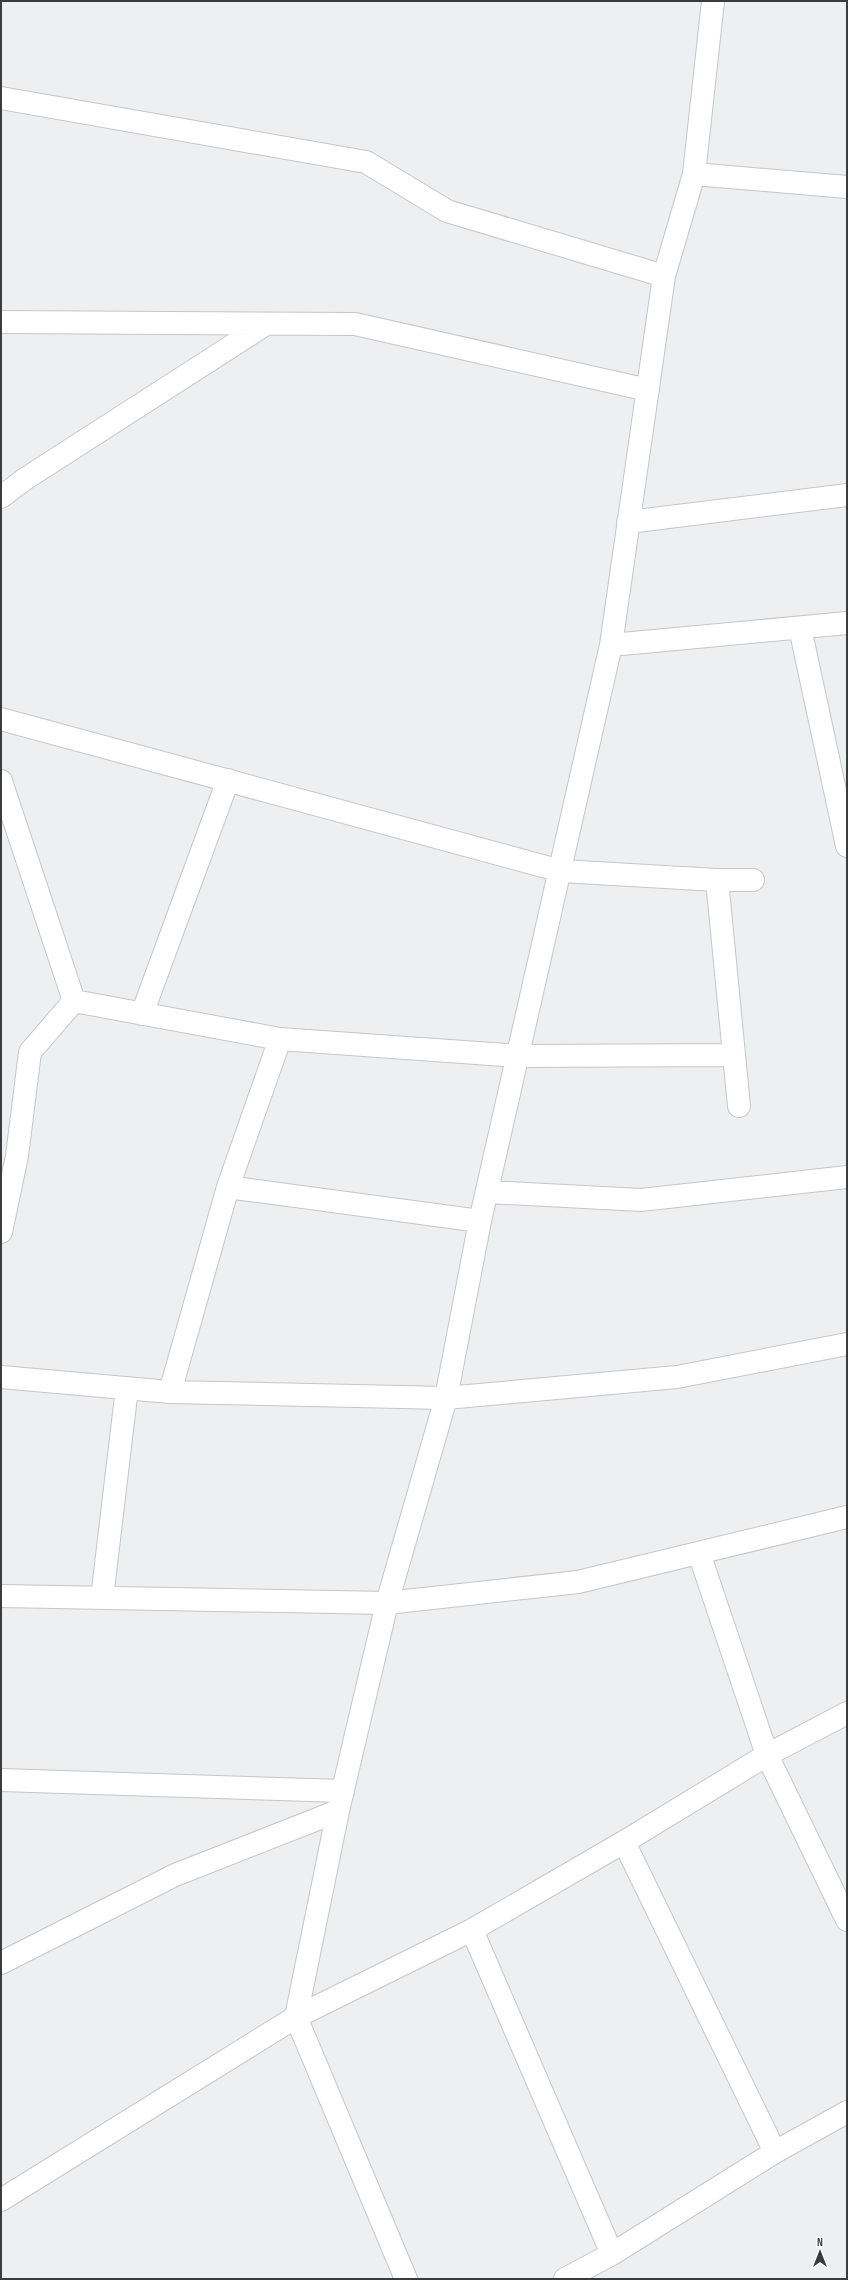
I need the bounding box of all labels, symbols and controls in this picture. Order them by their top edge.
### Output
north arrow [800,2232,840,2272]
text: N [817,2236,823,2249]

